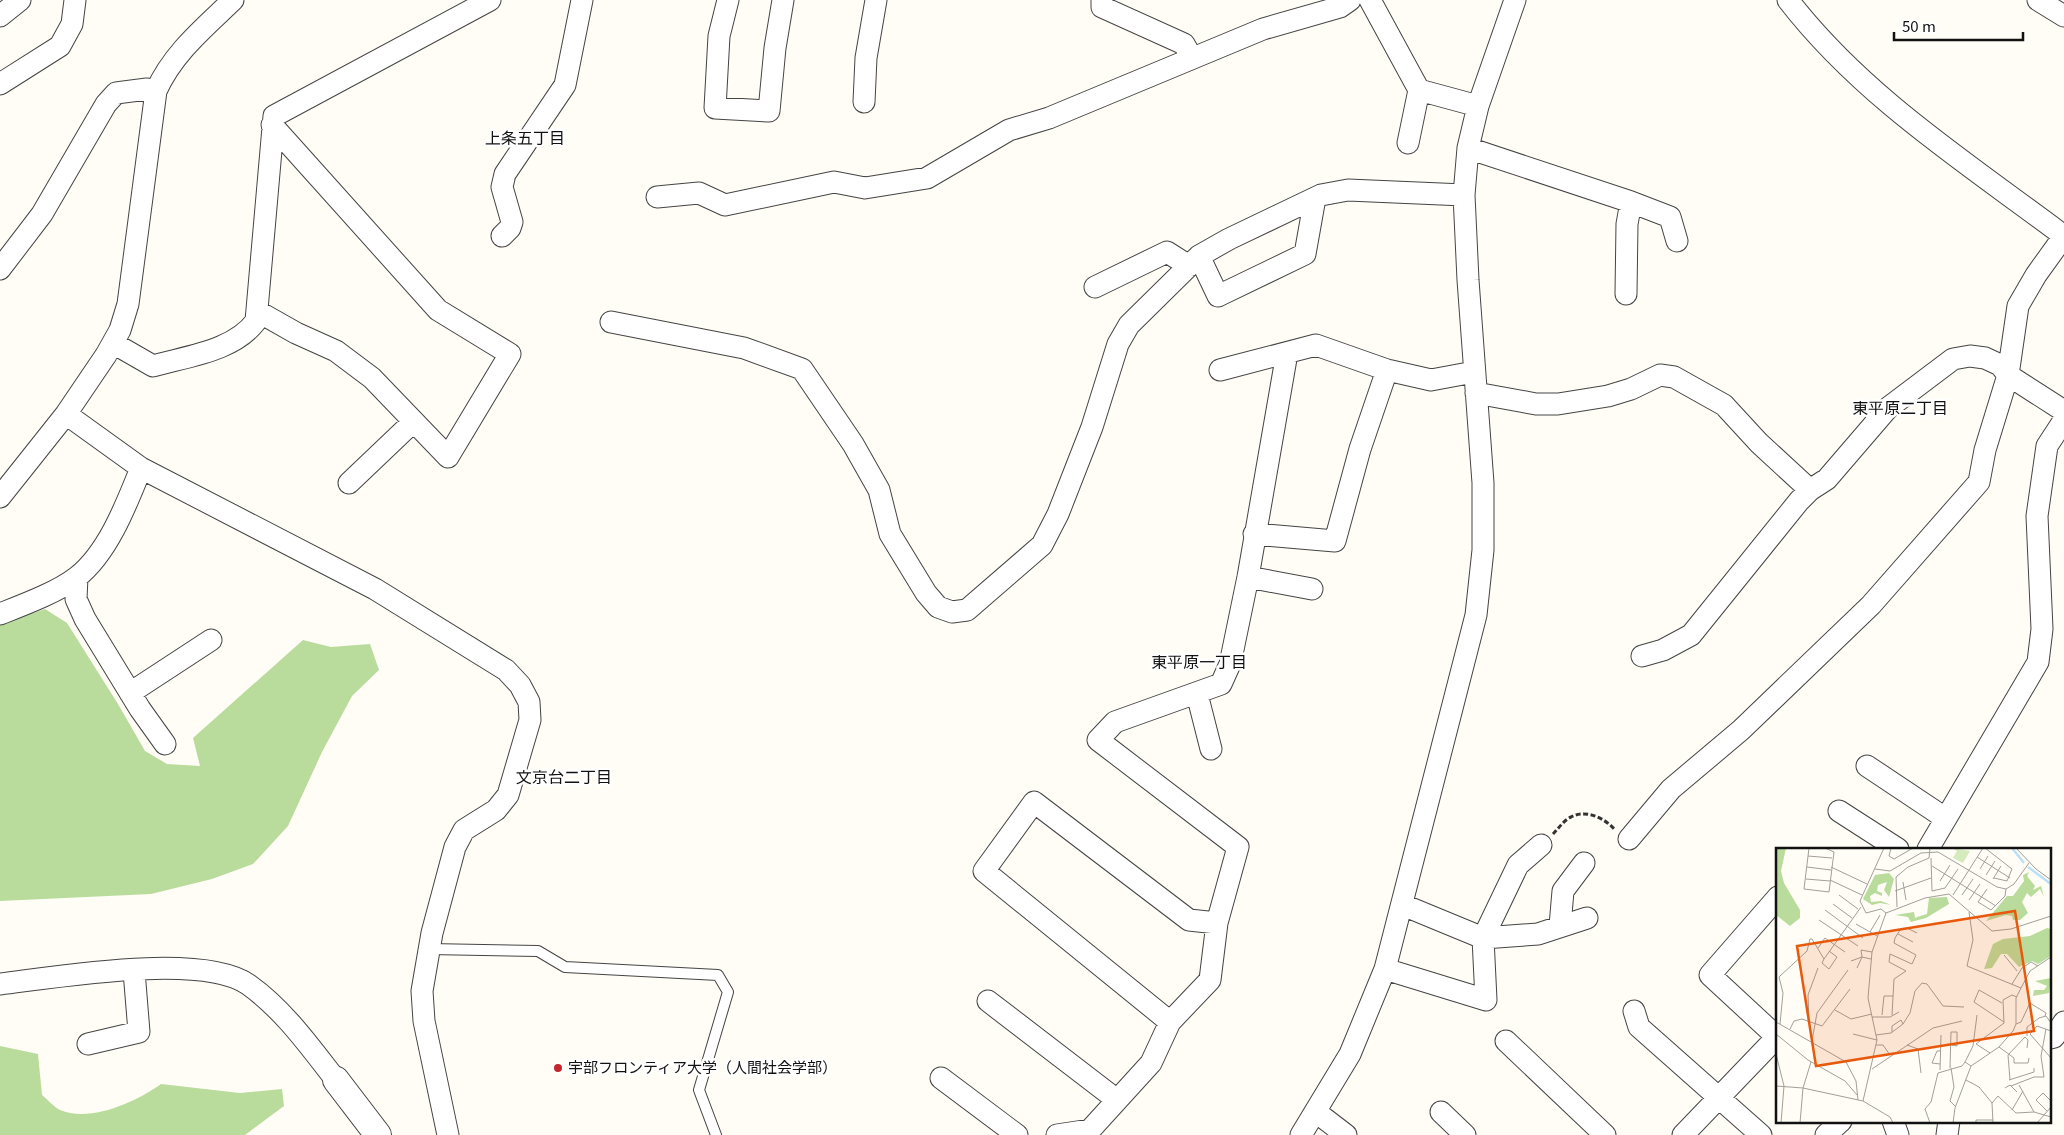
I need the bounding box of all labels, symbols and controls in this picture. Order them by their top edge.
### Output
scale bar [1894,10,2023,42]
text: 50 m [1902,15,1936,36]
district label: 上条五丁目 [485,125,565,149]
district label: 東平原二丁目 [1852,395,1948,419]
district label: 東平原一丁目 [1151,649,1247,673]
district label: 文京台二丁目 [516,764,612,788]
inset map [1776,848,2052,1122]
place label: 宇部フロンティア大学（人間社会学部） [568,1056,837,1077]
marker: 宇部フロンティア大学（人間社会学部） [552,1062,564,1074]

